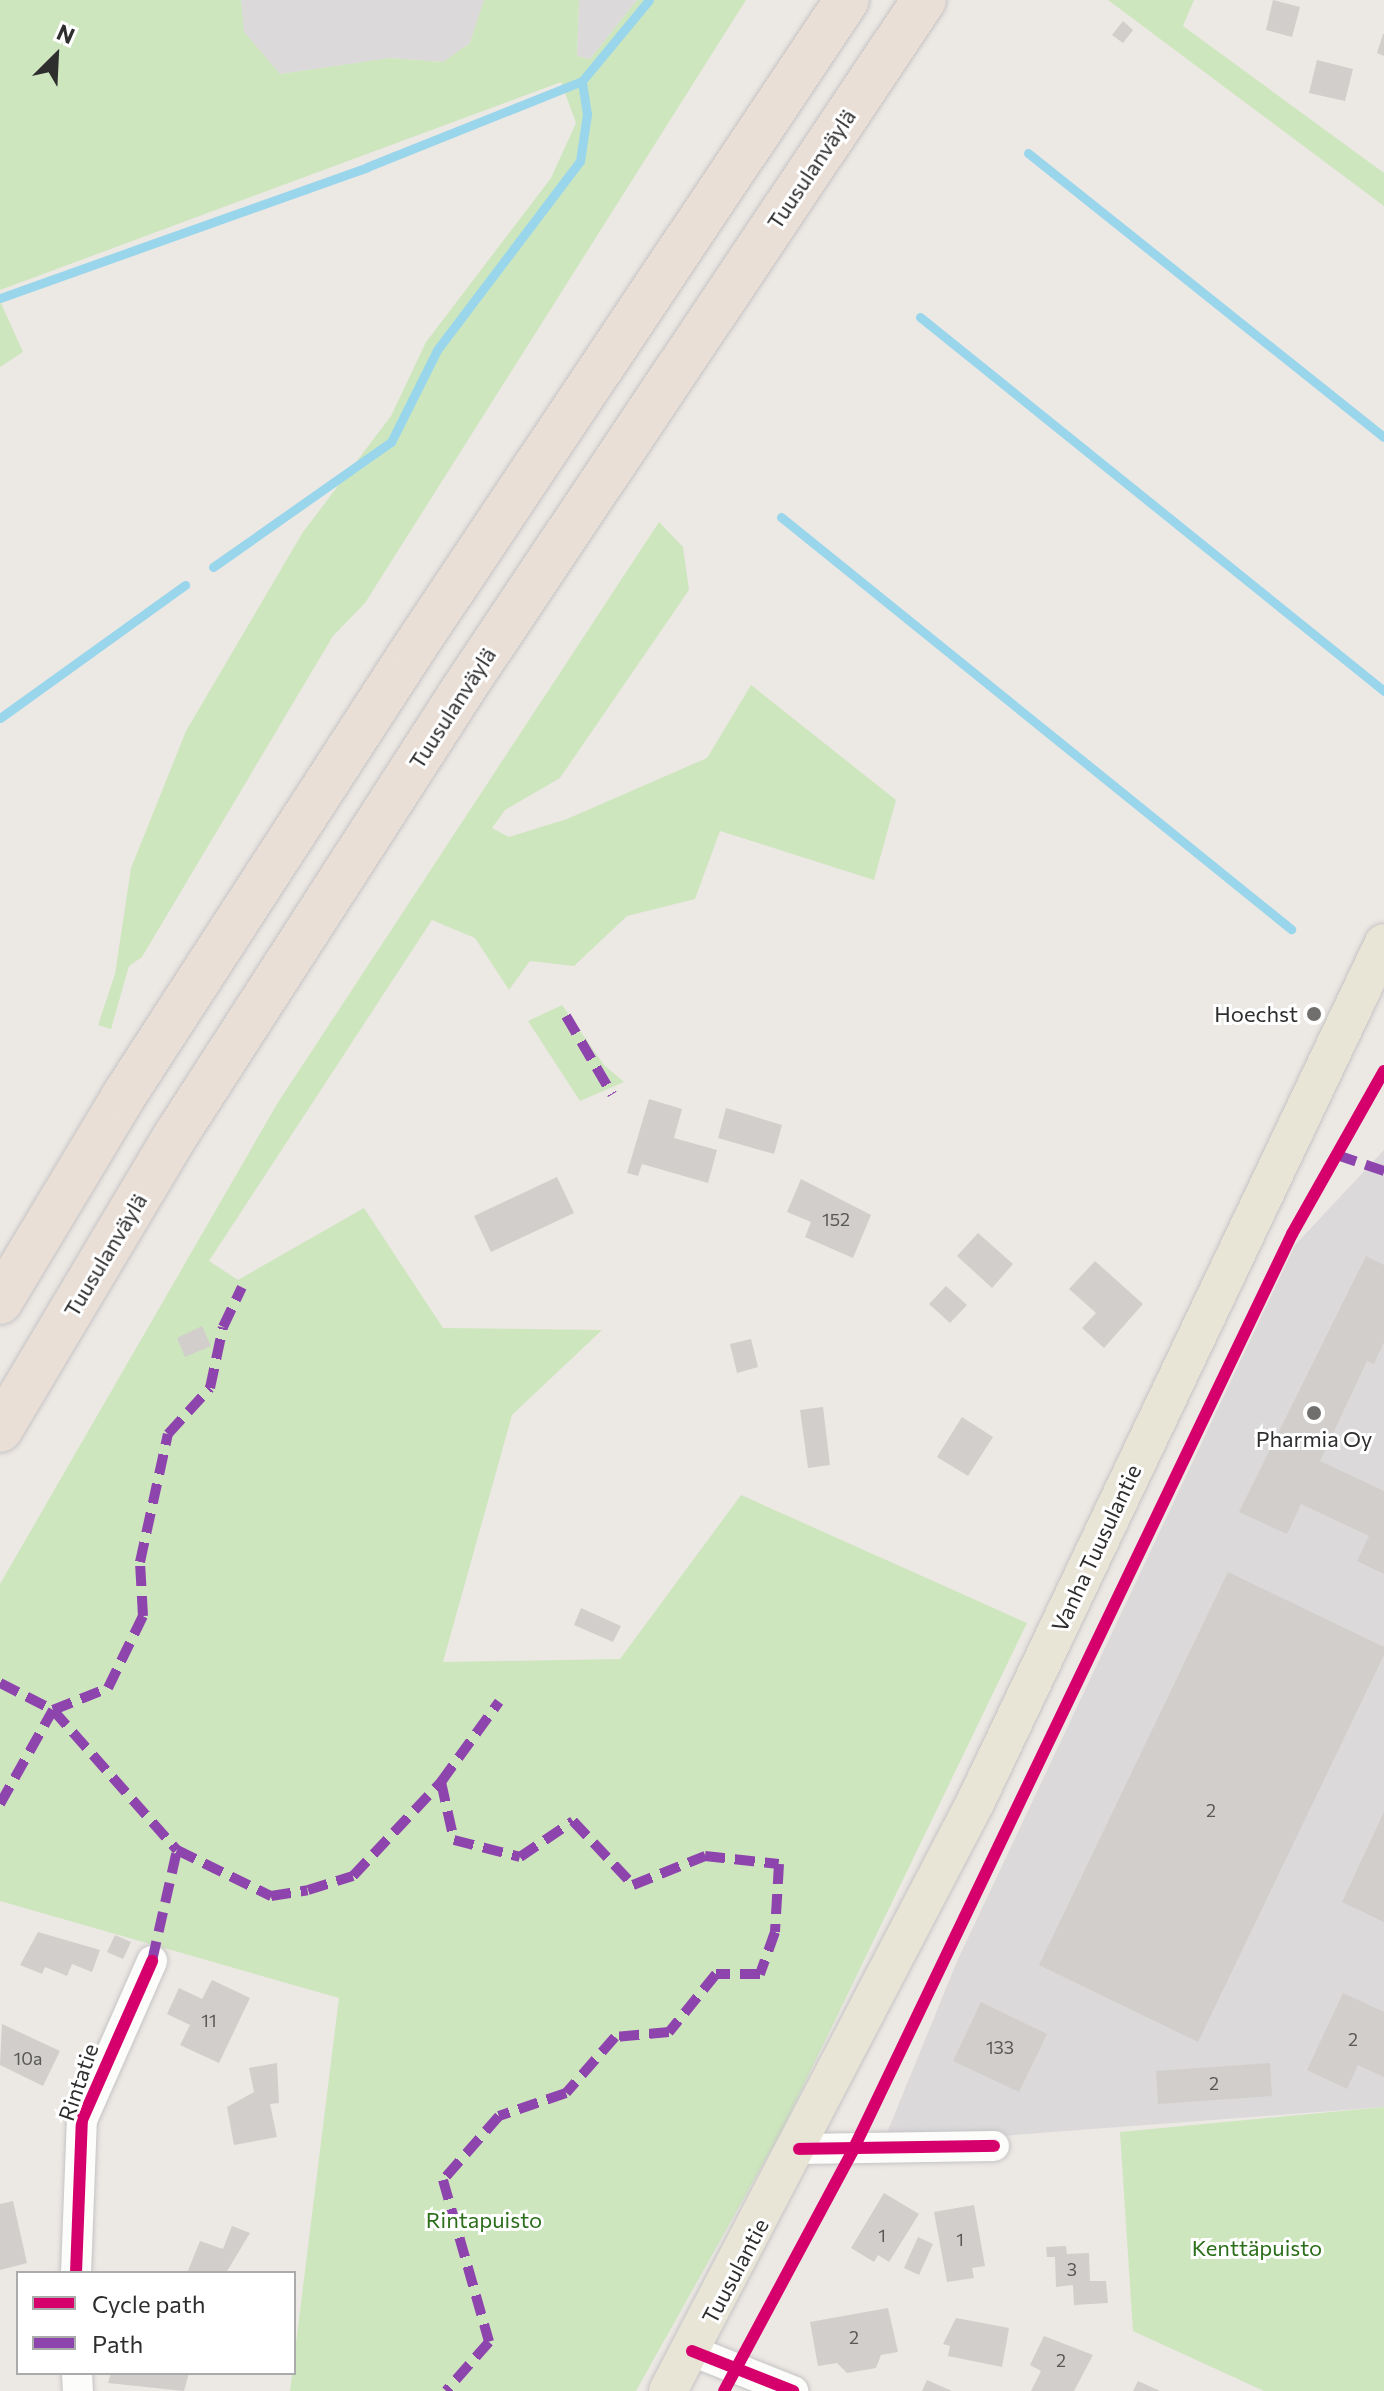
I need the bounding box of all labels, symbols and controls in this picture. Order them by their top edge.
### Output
north arrow [16,16,96,96]
text: N [53,18,79,49]
street label: Tuusulanväylä [761,104,861,234]
street label: Tuusulanväylä [403,642,501,774]
place label: Hoechst [1214,1001,1298,1027]
marker: Hoechst [1305,1005,1323,1023]
street label: Tuusulanväylä [58,1189,152,1321]
house number: 152 [822,1208,850,1230]
marker: Pharmia Oy [1305,1404,1323,1422]
place label: Pharmia Oy [1256,1426,1372,1452]
street label: Vanha Tuusulantie [1046,1460,1146,1636]
house number: 2 [1206,1799,1216,1821]
house number: 11 [201,2009,217,2031]
house number: 2 [1348,2028,1358,2050]
house number: 133 [986,2036,1014,2058]
street label: Rintatie [53,2040,103,2124]
house number: 10a [14,2047,42,2069]
house number: 2 [1209,2072,1219,2094]
park label: Rintapuisto [426,2207,542,2233]
street label: Tuusulantie [696,2214,774,2328]
house number: 1 [878,2224,886,2246]
house number: 1 [956,2228,964,2250]
park label: Kenttäpuisto [1192,2235,1322,2261]
house number: 3 [1067,2258,1077,2280]
legend [16,2271,296,2375]
text: Cycle path [92,2289,206,2318]
house number: 2 [849,2326,859,2348]
text: Path [92,2329,143,2358]
house number: 2 [1056,2349,1066,2371]

